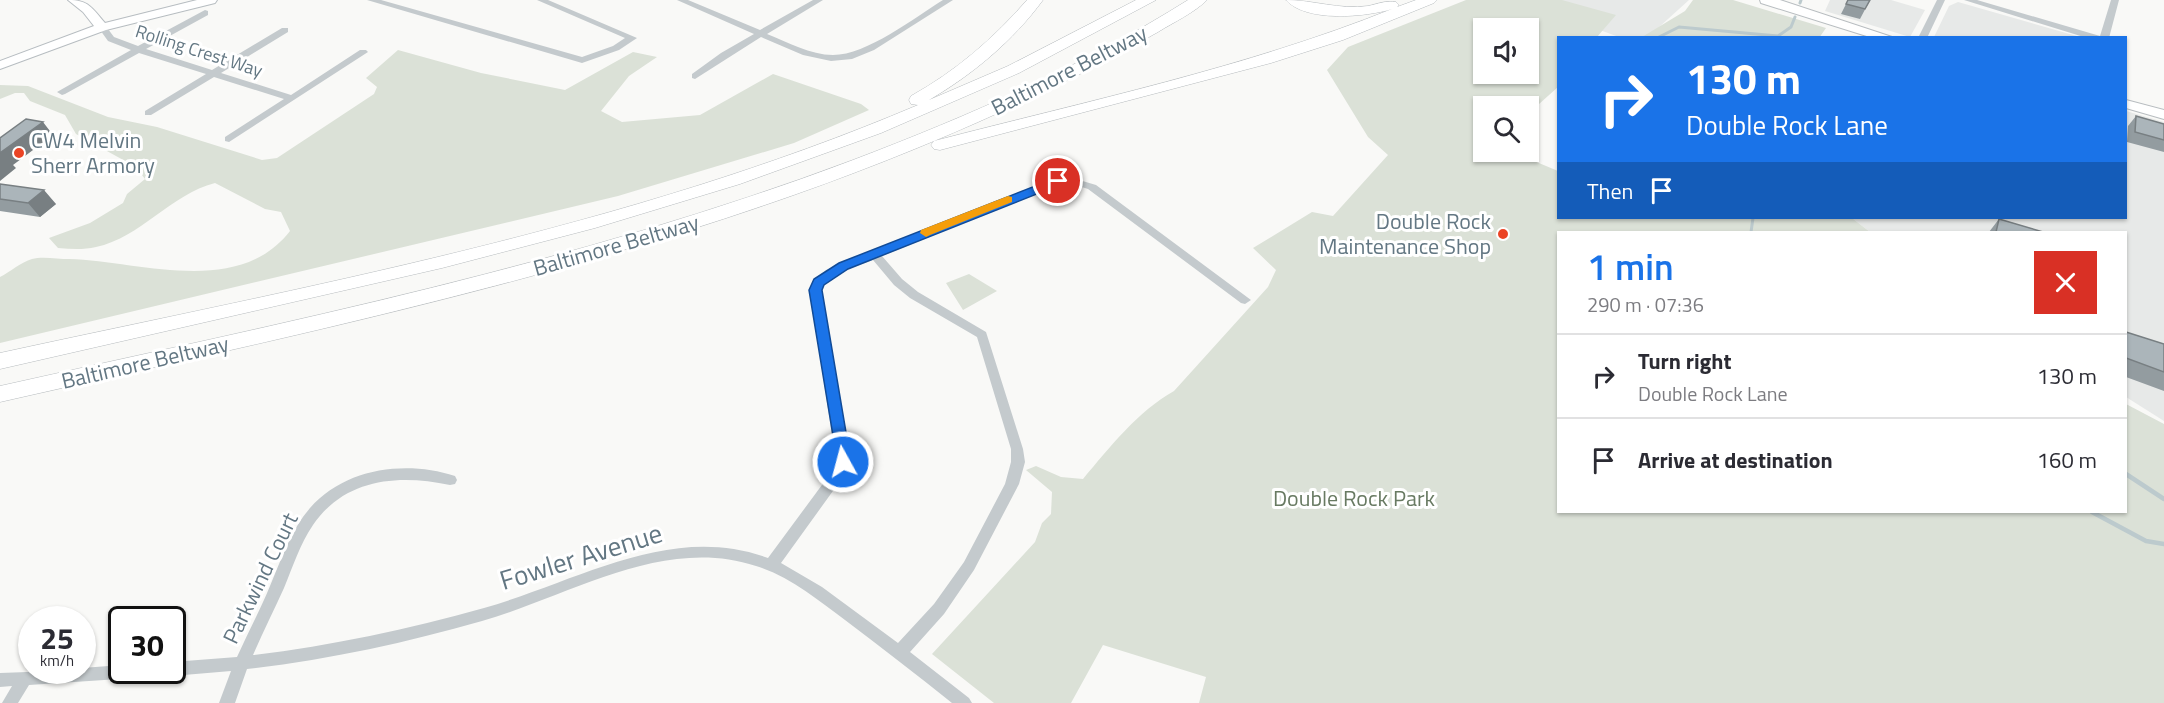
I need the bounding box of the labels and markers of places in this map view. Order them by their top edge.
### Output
place label: CW4 Melvin Sherr Armory [31,123,155,182]
marker: CW4 Melvin Sherr Armory [12,146,26,160]
pin [1032,155,1083,206]
place label: Double Rock Maintenance Shop [1319,204,1491,263]
marker: Double Rock Maintenance Shop [1496,227,1510,241]

